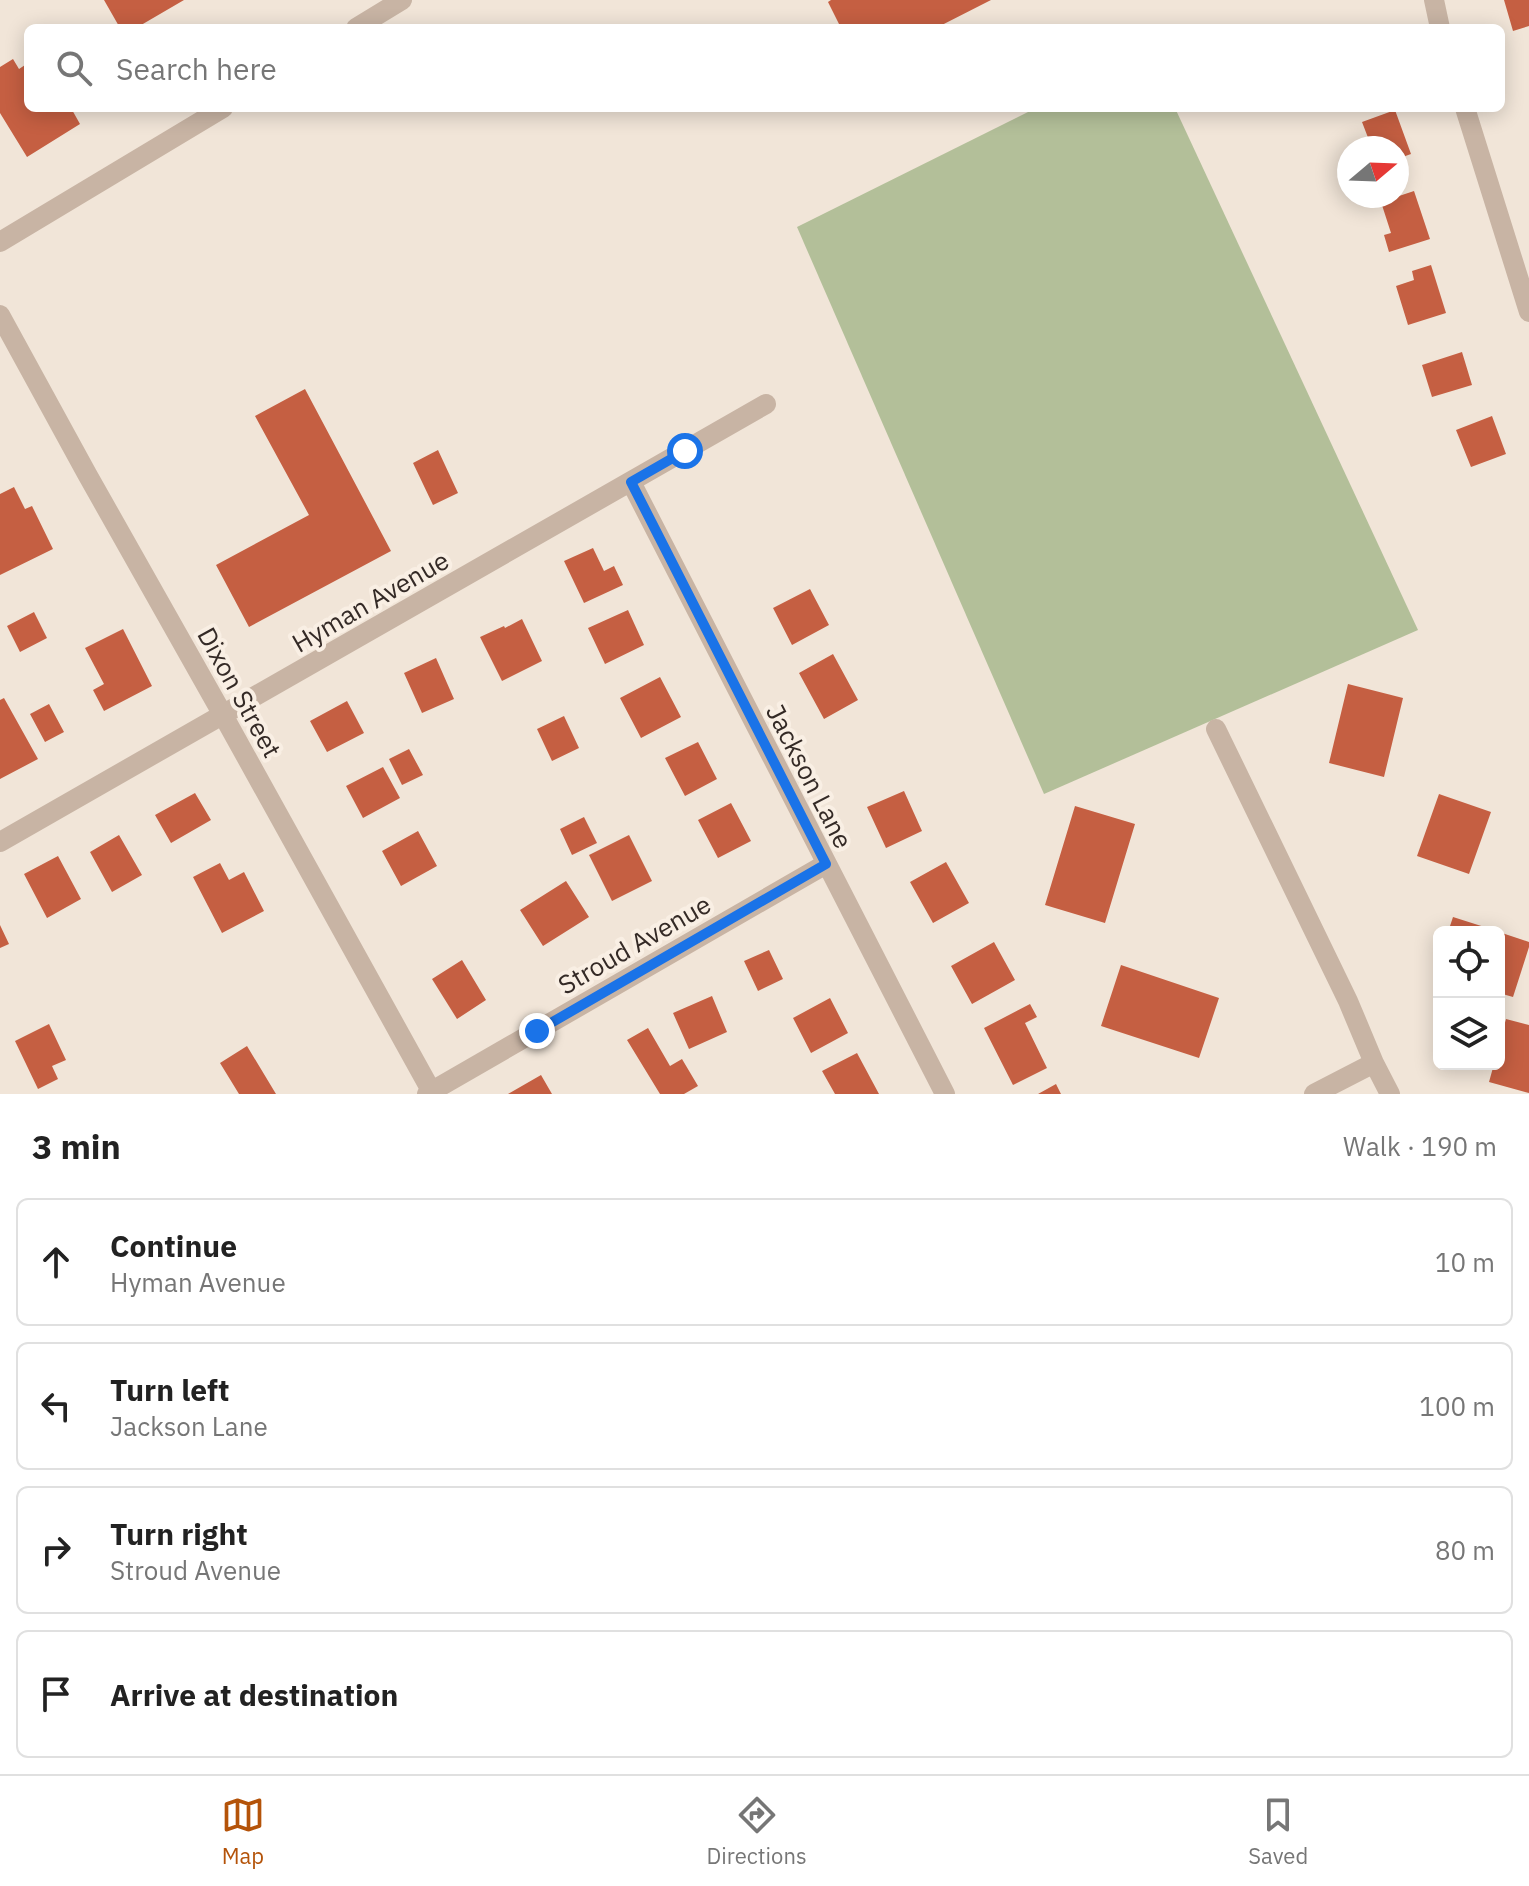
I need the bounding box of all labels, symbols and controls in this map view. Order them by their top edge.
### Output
search box [24,24,1505,112]
icon: search [52,46,96,90]
text: Search here [116,49,277,88]
north arrow [1337,136,1409,208]
route start [667,433,703,469]
street label: Hyman Avenue [285,542,455,660]
street label: Dixon Street [190,621,290,763]
street label: Jackson Lane [759,698,861,854]
street label: Stroud Avenue [551,887,717,1001]
map controls [1433,926,1505,1070]
button: locate [1433,926,1505,998]
button: layers [1433,998,1505,1070]
route end [519,1013,555,1049]
text: 3 min [32,1124,121,1168]
text: Walk · 190 m [1343,1129,1497,1163]
text: Continue [110,1226,237,1265]
icon: ahead [34,1240,78,1284]
text: 10 m [1435,1245,1495,1279]
text: Hyman Avenue [110,1265,286,1299]
text: Turn left [110,1370,229,1409]
icon: left [34,1384,78,1428]
text: 100 m [1419,1389,1495,1423]
text: Jackson Lane [110,1409,268,1443]
text: Turn right [110,1514,248,1553]
icon: right [34,1528,78,1572]
text: 80 m [1435,1533,1495,1567]
text: Stroud Avenue [110,1553,281,1587]
icon: arrive [34,1672,78,1716]
text: Arrive at destination [110,1675,398,1714]
tab: Map [221,1793,265,1870]
tab: Directions [707,1793,807,1870]
tab: Saved [1248,1793,1308,1870]

